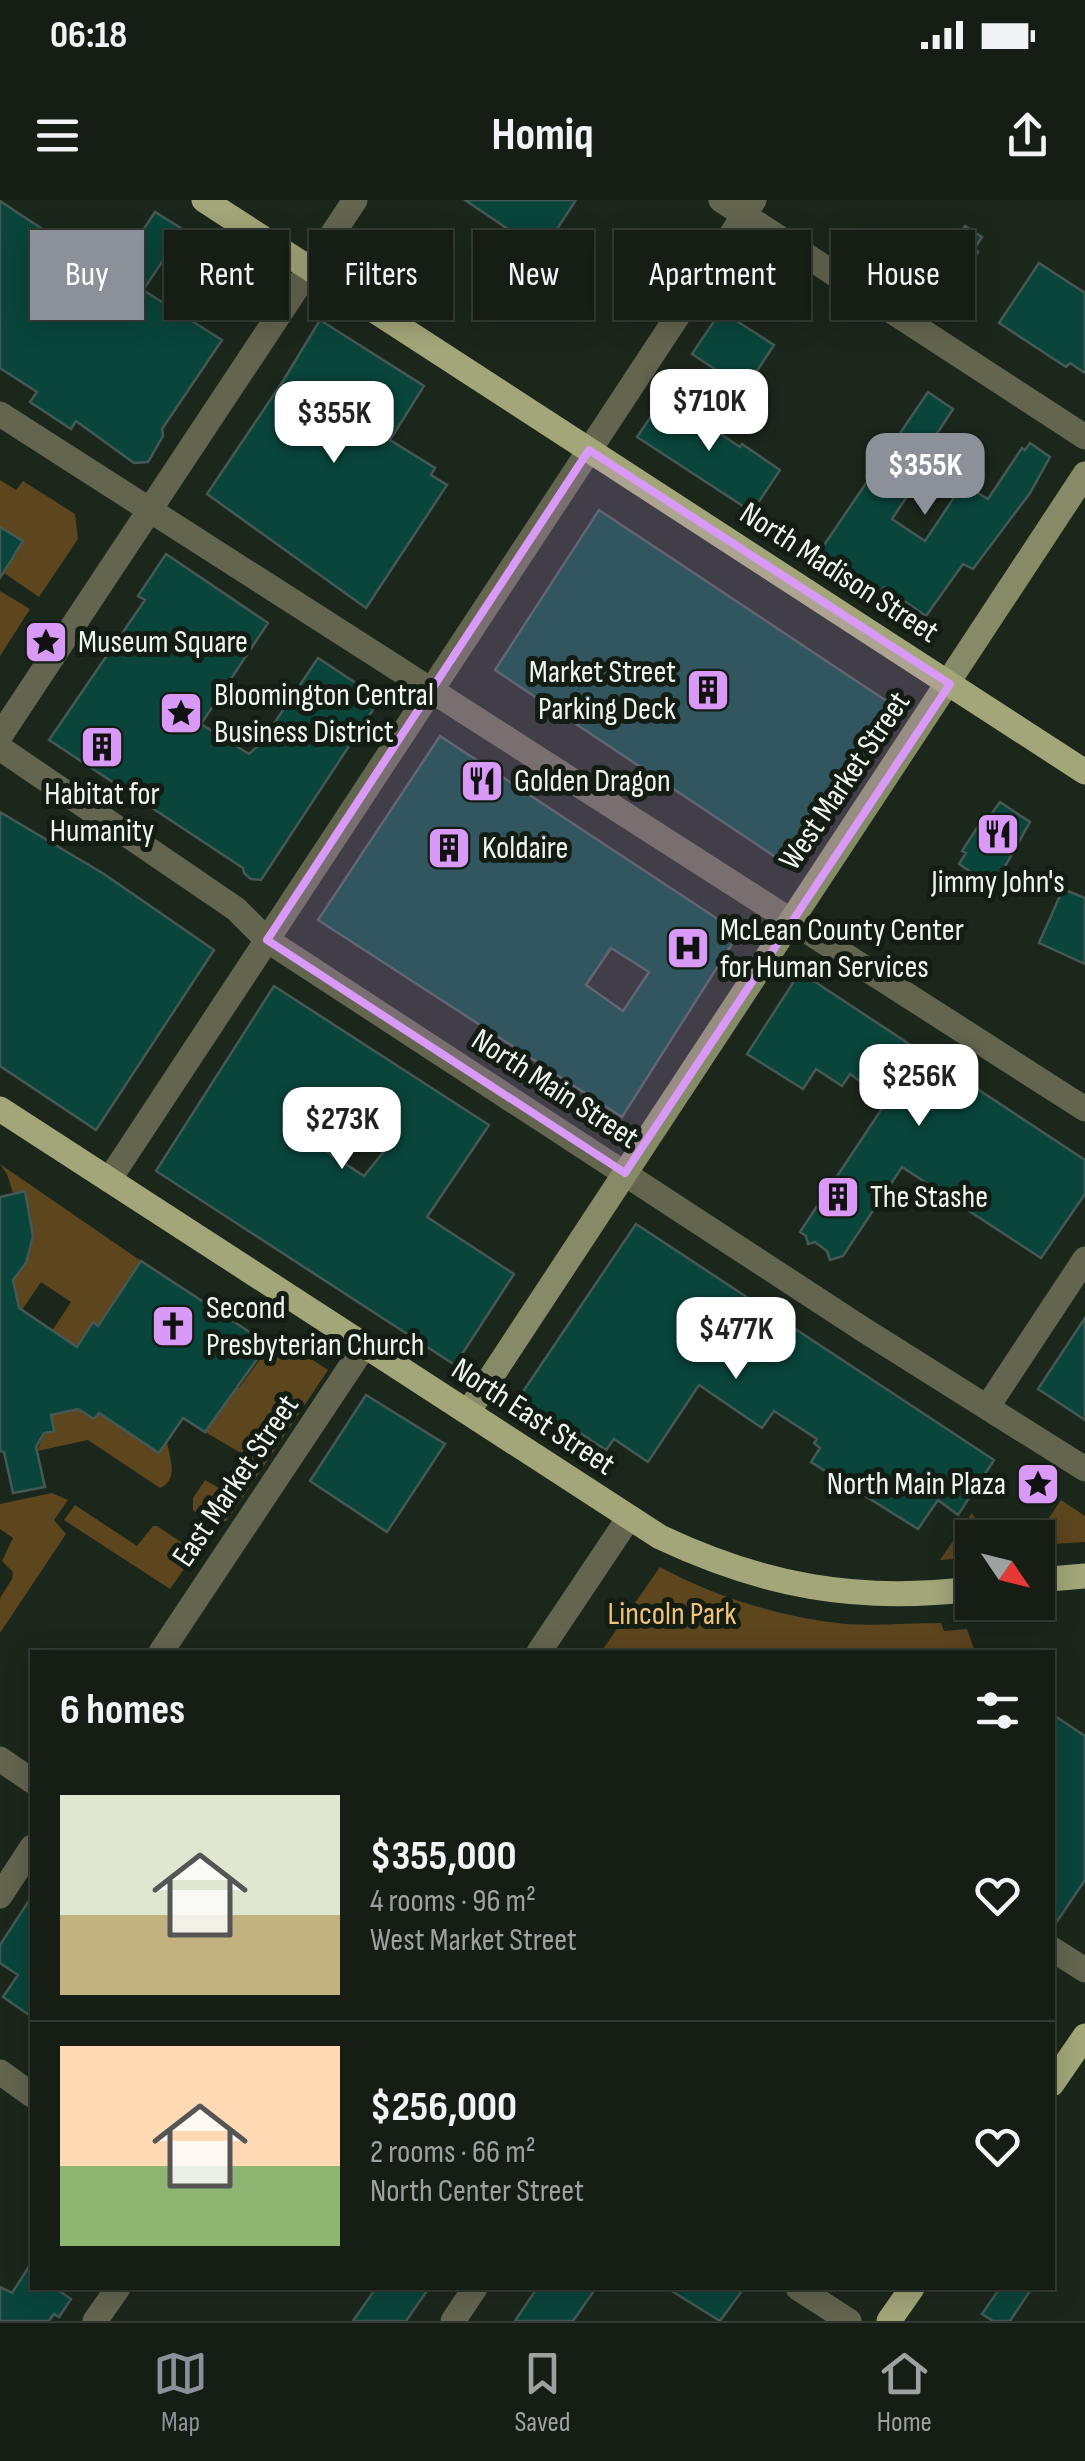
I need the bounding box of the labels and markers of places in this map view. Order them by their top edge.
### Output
pin: $710K [639,369,779,454]
pin: $355K [264,381,404,466]
pin: $355K [855,433,995,518]
place icon: Museum Square [23,619,69,665]
place label: Museum Square [78,623,248,662]
place label: Market Street Parking Deck [529,653,676,729]
building icon: Market Street Parking Deck [685,667,731,713]
place label: Bloomington Central Business District [214,676,434,752]
place icon: Bloomington Central Business District [158,690,204,736]
building icon: Habitat for Humanity [79,724,125,770]
restaurant icon: Golden Dragon [459,758,505,804]
place label: Golden Dragon [514,762,671,801]
place label: Habitat for Humanity [44,775,160,851]
restaurant icon: Jimmy John's [975,811,1021,857]
building icon: Koldaire [426,825,472,871]
place label: Koldaire [482,829,568,868]
place label: Jimmy John's [930,863,1065,902]
place label: McLean County Center for Human Services [720,911,964,987]
hospital icon: McLean County Center for Human Services [665,925,711,971]
pin: $256K [849,1044,989,1129]
pin: $273K [272,1087,412,1172]
building icon: The Stashe [815,1174,861,1220]
place label: The Stashe [870,1178,988,1217]
place label: Second Presbyterian Church [206,1289,425,1365]
pin: $477K [666,1297,806,1382]
church icon: Second Presbyterian Church [150,1303,196,1349]
place icon: North Main Plaza [1015,1461,1061,1507]
place label: North Main Plaza [827,1465,1006,1504]

